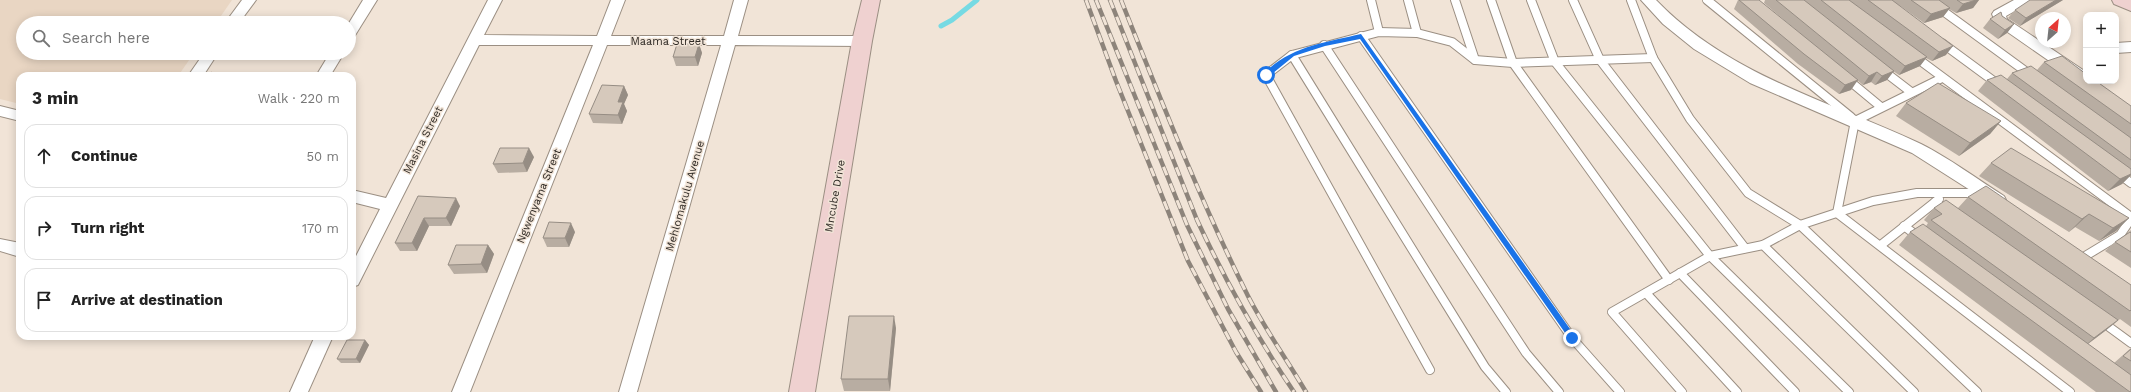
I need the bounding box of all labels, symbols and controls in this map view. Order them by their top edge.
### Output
north arrow [2035,12,2071,48]
map controls [2083,12,2119,84]
button: + [2083,12,2119,48]
search box [16,16,356,60]
icon: search [30,27,52,49]
text: Search here [62,29,150,47]
street label: Maama Street [630,35,706,48]
button: − [2083,48,2119,84]
route start [1257,66,1275,84]
text: 3 min [32,88,78,108]
text: Walk · 220 m [258,91,340,106]
street label: Masina Street [400,104,446,176]
street label: Mehlomakulu Avenue [663,139,707,253]
icon: ahead [33,145,55,167]
street label: Ngwenyama Street [514,146,564,245]
text: Continue [71,147,138,165]
text: 50 m [307,149,339,164]
street label: Mncube Drive [822,159,848,233]
icon: right [33,217,55,239]
text: Turn right [71,219,144,237]
text: 170 m [302,221,339,236]
icon: arrive [33,289,55,311]
text: Arrive at destination [71,291,223,309]
route end [1563,329,1581,347]

